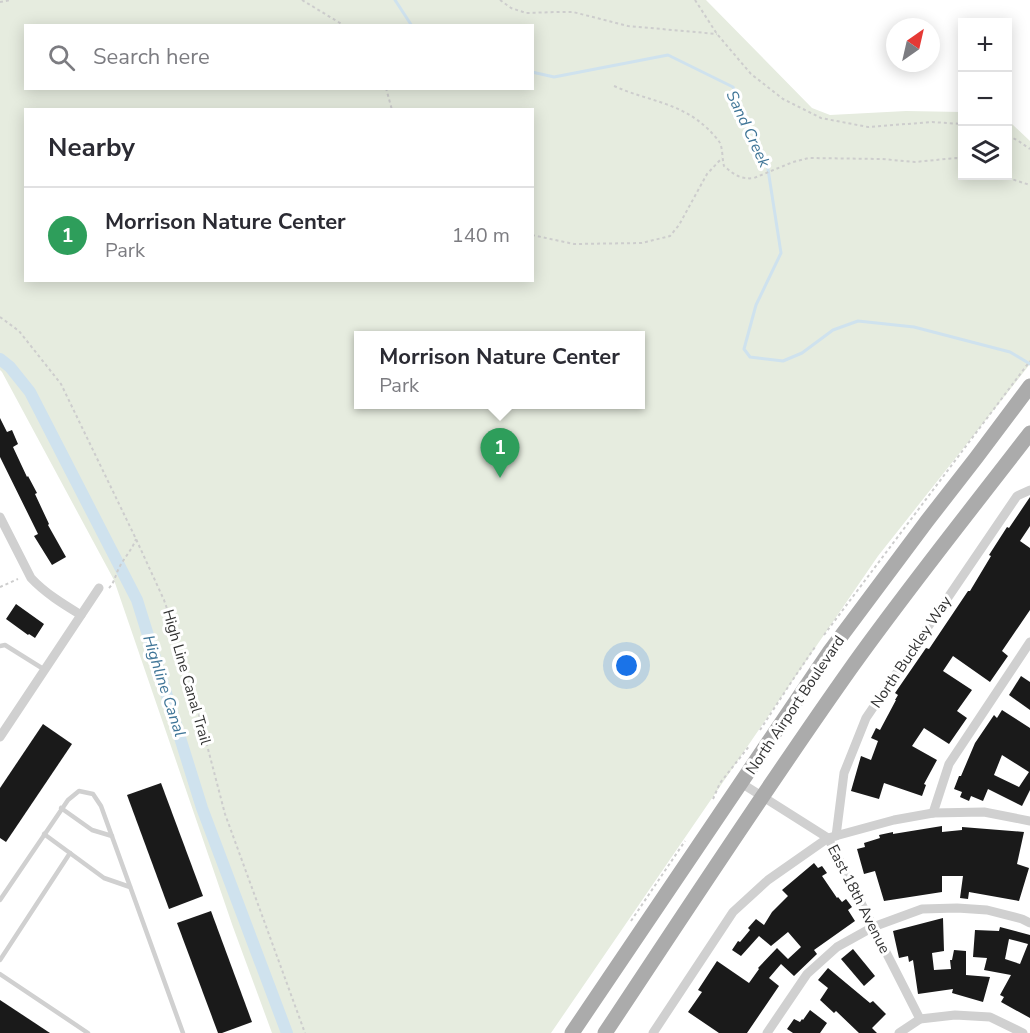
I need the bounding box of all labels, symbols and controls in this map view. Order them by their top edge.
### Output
north arrow [886,18,940,72]
map controls [958,18,1012,180]
button: + [958,18,1012,72]
search box [24,24,534,90]
icon: search [45,41,78,74]
text: Search here [93,42,210,72]
button: − [958,72,1012,126]
water label: Sand Creek [721,87,776,172]
button: layers [958,126,1012,180]
text: Nearby [48,130,135,165]
text: Morrison Nature Center [105,207,346,237]
text: 1 [62,222,74,249]
text: 140 m [452,222,510,249]
text: Park [105,237,145,264]
popup [354,331,645,409]
text: Morrison Nature Center [379,342,620,372]
text: Park [379,372,419,399]
pin: 1 [480,428,520,478]
street label: North Buckley Way [866,592,956,712]
street label: High Line Canal Trail [158,607,216,747]
water label: Highline Canal [137,632,191,740]
street label: North Airport Boulevard [741,632,849,778]
your location [612,651,641,680]
street label: East 18th Avenue [823,841,895,957]

